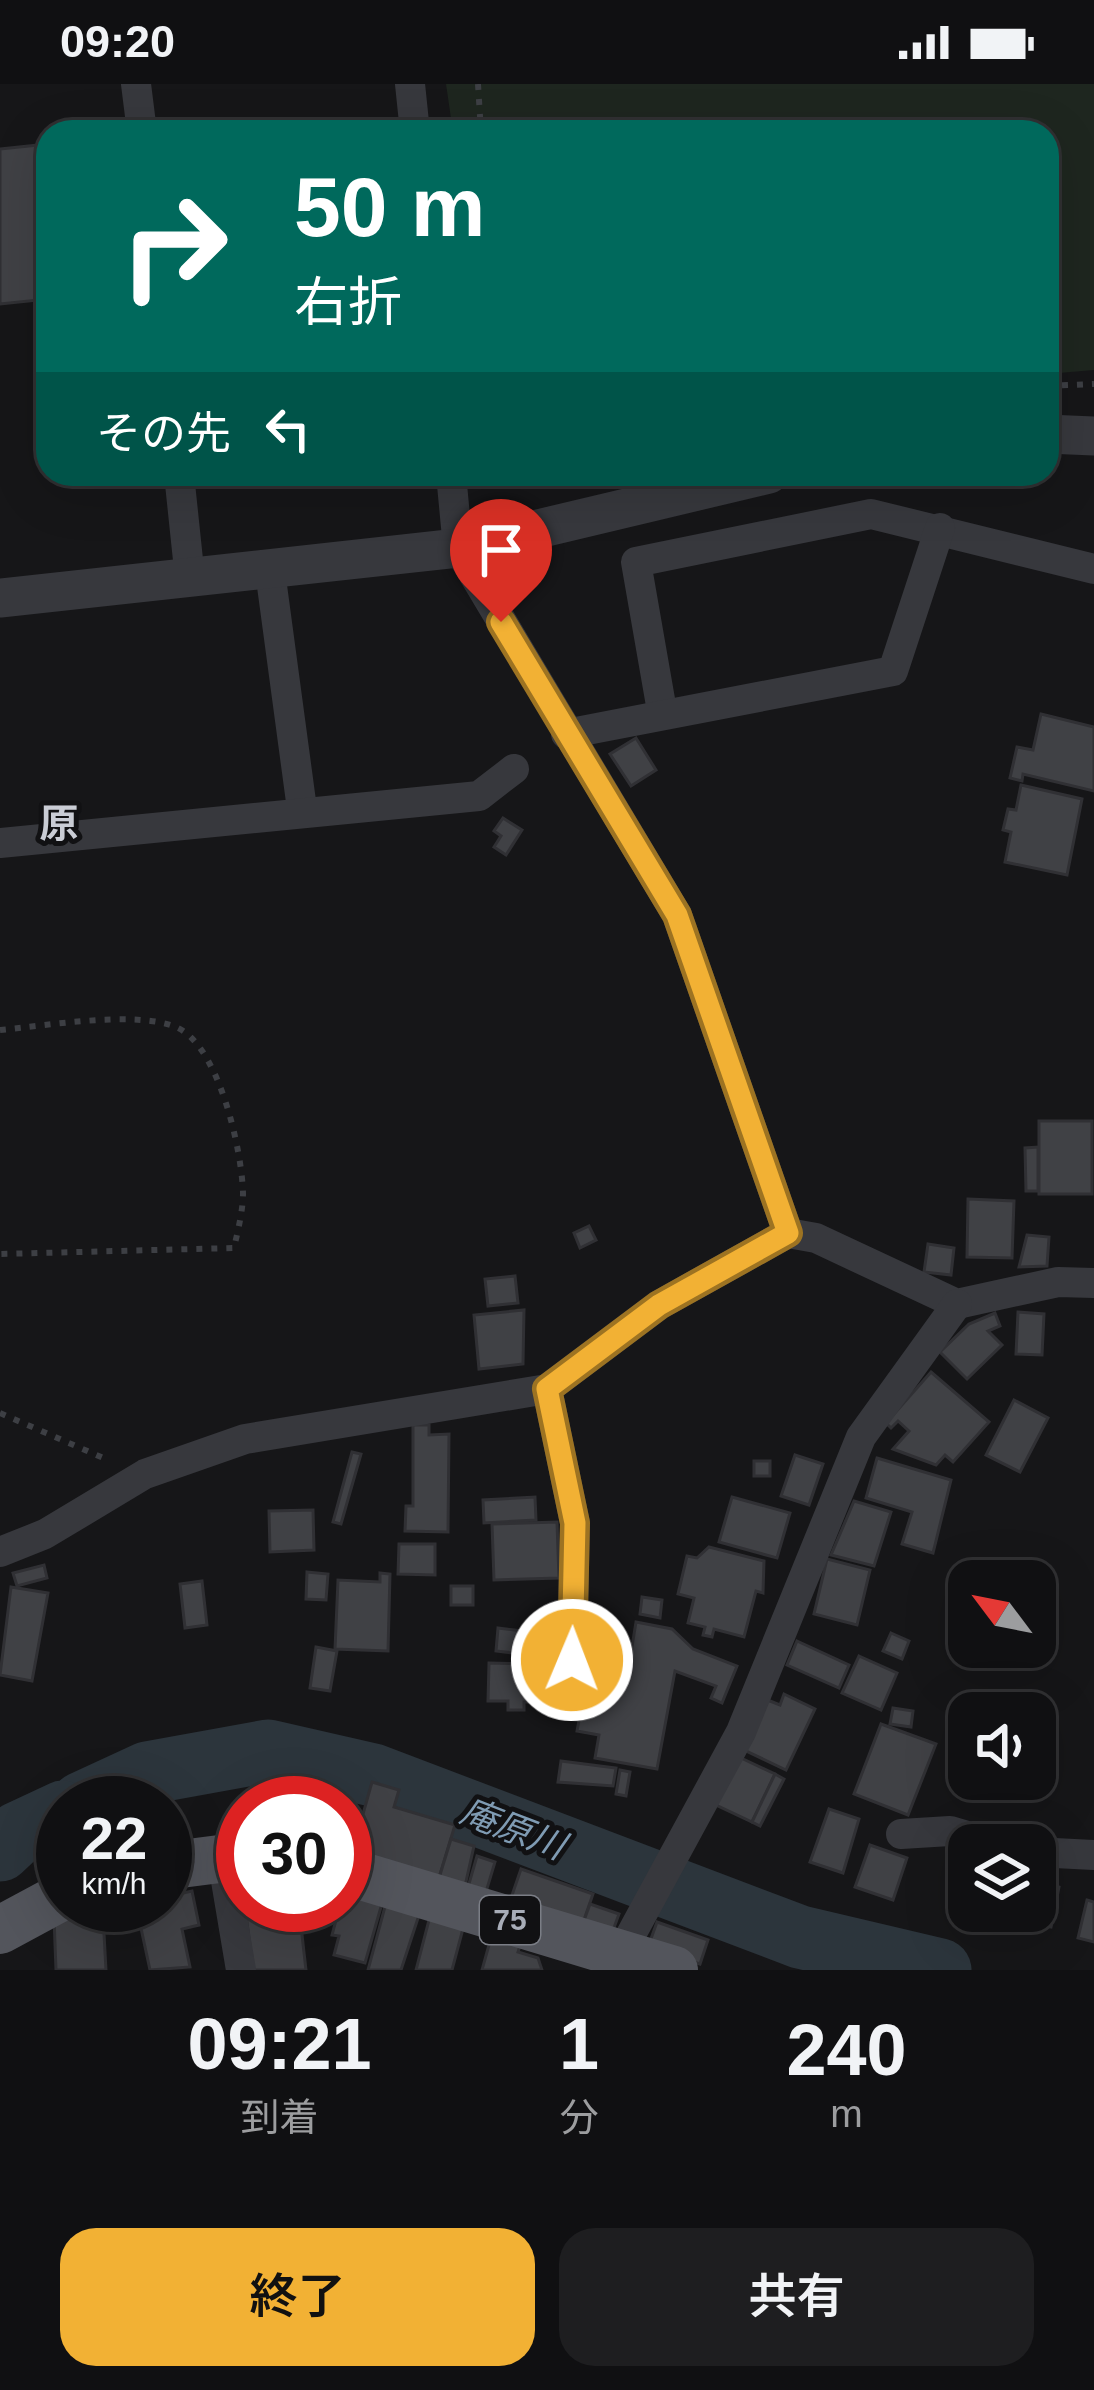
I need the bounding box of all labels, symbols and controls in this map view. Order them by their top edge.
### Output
text: 09:20 [60,16,175,67]
text: 50 m [294,160,485,254]
icon: right [96,168,252,324]
text: 右折 [294,272,402,332]
icon: left [255,396,321,462]
text: その先 [96,408,231,459]
pin [450,499,552,622]
icon: arrive [468,517,534,583]
district label: 原 [39,802,79,845]
north arrow [948,1560,1056,1668]
map controls [948,1560,1056,1932]
position arrow [509,1597,635,1723]
button: sound [948,1692,1056,1800]
speed limit sign: 30 [216,1776,372,1932]
water label: 庵原川 [455,1790,574,1868]
text: 22 [81,1805,147,1872]
button: layers [948,1824,1056,1932]
text: km/h [81,1867,147,1900]
road number: 75 [480,1896,540,1944]
text: 09:21 [187,2004,372,2084]
text: 1 [559,2004,599,2084]
text: 240 [786,2010,907,2090]
text: m [830,2092,863,2135]
text: 到着 [240,2096,318,2139]
text: 分 [559,2096,599,2139]
button: 終了 [60,2228,535,2366]
button: 共有 [559,2228,1034,2366]

